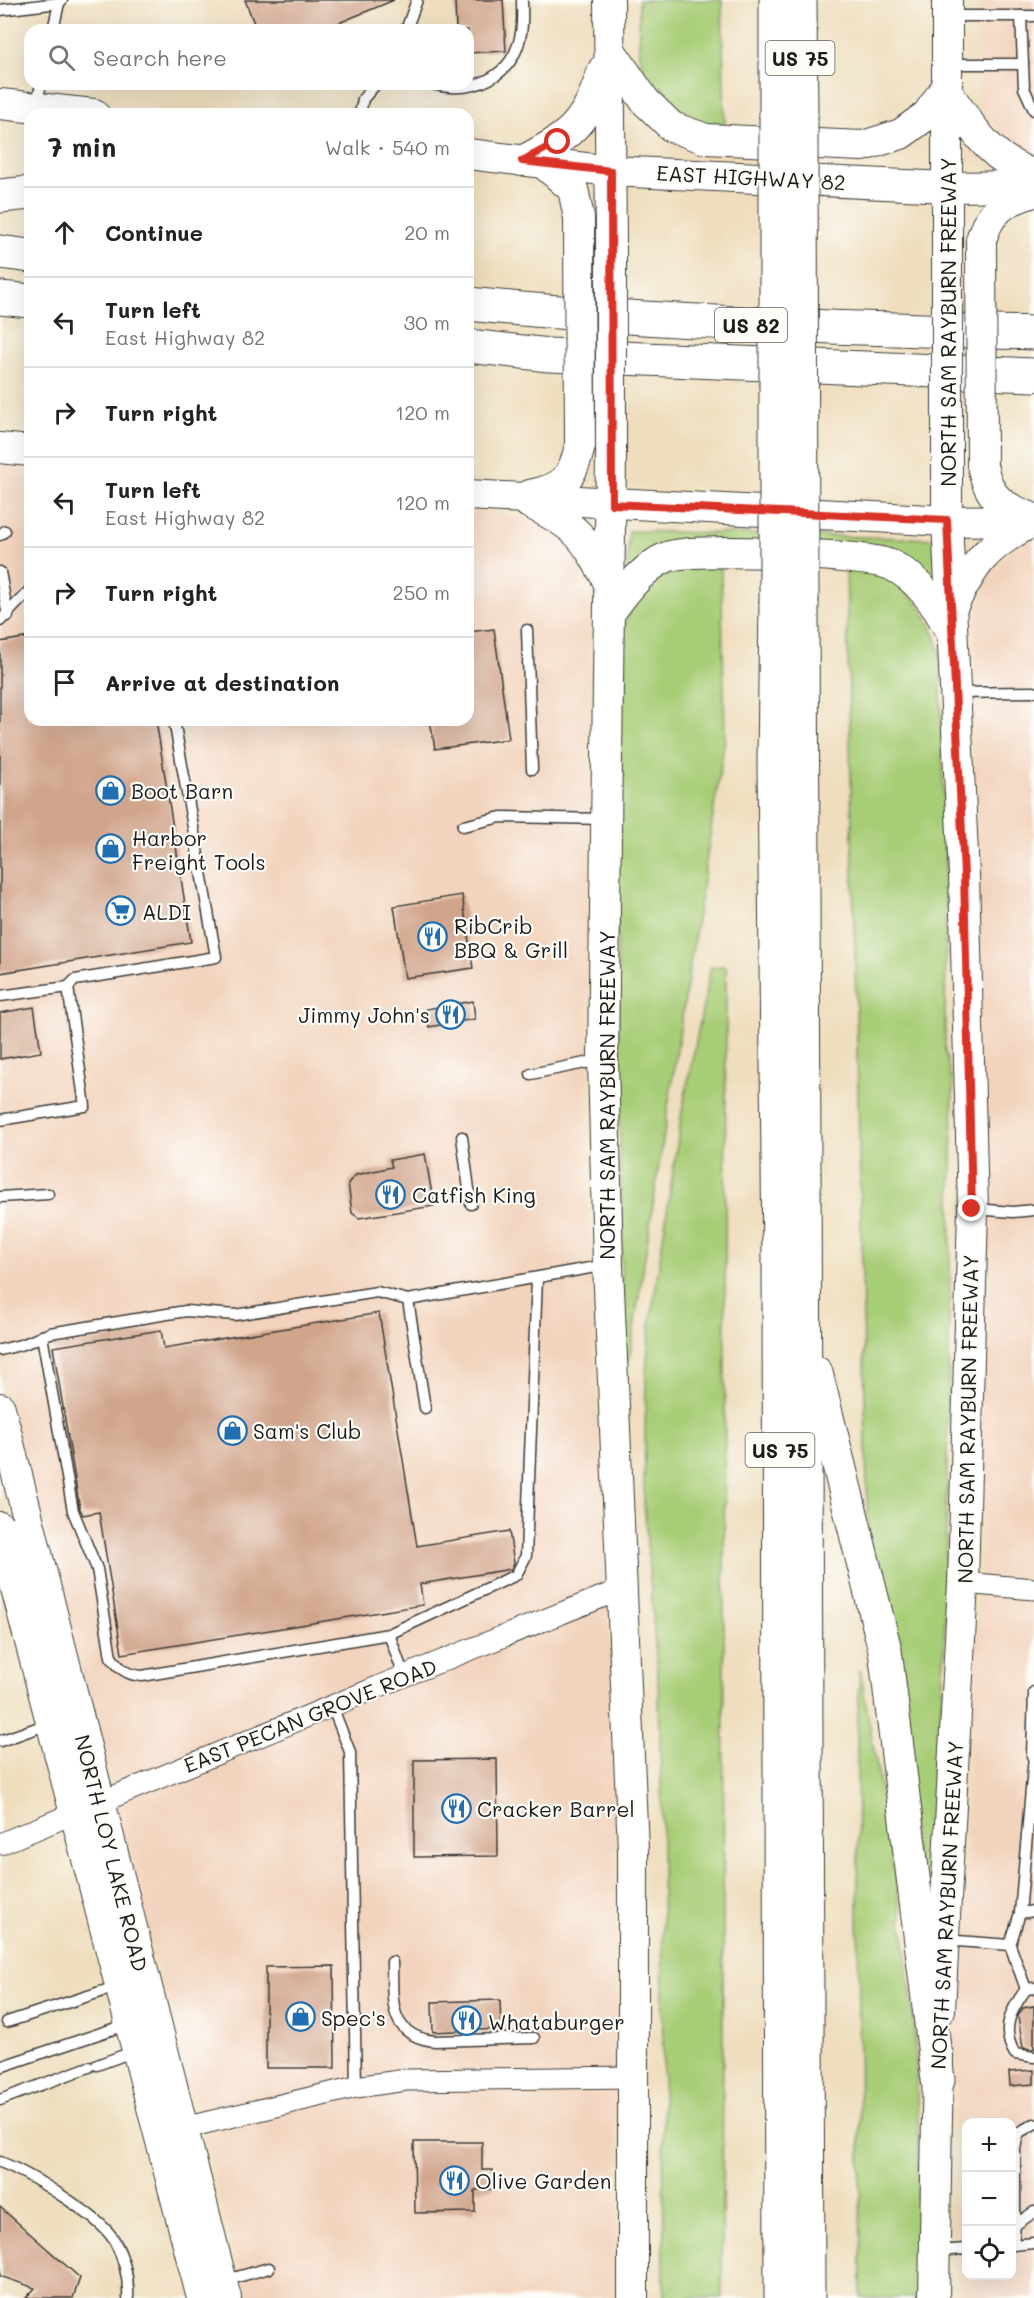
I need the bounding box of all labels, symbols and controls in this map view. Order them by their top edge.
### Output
search box [24,24,474,90]
icon: search [45,41,78,74]
road number: US 75 [766,41,834,75]
text: Search here [93,43,227,72]
route start [544,128,570,154]
text: 7 min [48,130,116,164]
text: Walk · 540 m [325,134,450,160]
street label: NORTH SAM RAYBURN FREEWAY [934,157,961,487]
street label: EAST HIGHWAY 82 [656,159,846,195]
icon: ahead [48,216,81,249]
text: Continue [105,218,203,247]
text: 20 m [404,219,450,245]
text: Turn left [105,295,201,324]
icon: left [48,306,81,339]
road number: US 82 [715,308,787,342]
text: 30 m [404,309,450,335]
text: East Highway 82 [105,324,265,350]
icon: right [48,396,81,429]
text: Turn right [105,398,217,427]
text: 120 m [395,399,450,425]
text: Turn left [105,475,201,504]
icon: left [48,486,81,519]
text: 120 m [395,489,450,515]
text: East Highway 82 [105,504,265,530]
icon: right [48,576,81,609]
text: Turn right [105,578,217,607]
text: 250 m [393,579,450,605]
icon: arrive [48,666,81,699]
text: Arrive at destination [105,668,340,697]
shop icon: Boot Barn [94,774,126,806]
place label: Boot Barn [131,777,233,804]
place label: Harbor Freight Tools [132,824,266,875]
shop icon: Harbor Freight Tools [95,833,127,865]
supermarket icon: ALDI [105,895,137,927]
place label: ALDI [142,898,191,925]
place label: RibCrib BBQ & Grill [454,912,568,963]
restaurant icon: RibCrib BBQ & Grill [417,921,449,953]
street label: NORTH SAM RAYBURN FREEWAY [593,930,620,1260]
restaurant icon: Jimmy John's [435,998,467,1030]
place label: Jimmy John's [299,1001,430,1028]
restaurant icon: Catfish King [375,1178,407,1210]
place label: Catfish King [412,1181,536,1208]
route end [958,1195,984,1221]
street label: NORTH SAM RAYBURN FREEWAY [951,1254,983,1584]
shop icon: Sam's Club [216,1414,248,1446]
place label: Sam's Club [253,1417,361,1444]
road number: US 75 [746,1433,814,1467]
street label: EAST PECAN GROVE ROAD [180,1652,440,1778]
street label: NORTH LOY LAKE ROAD [69,1732,155,1974]
street label: NORTH SAM RAYBURN FREEWAY [924,1740,968,2070]
restaurant icon: Cracker Barrel [440,1792,472,1824]
place label: Cracker Barrel [477,1795,635,1822]
shop icon: Spec's [284,2001,316,2033]
place label: Spec's [321,2004,386,2031]
restaurant icon: Whataburger [451,2005,483,2037]
place label: Whataburger [488,2008,625,2035]
map controls [962,2118,1016,2280]
button: + [962,2118,1016,2172]
restaurant icon: Olive Garden [438,2164,470,2196]
place label: Olive Garden [475,2167,611,2194]
button: − [962,2172,1016,2226]
button: locate [962,2226,1016,2280]

